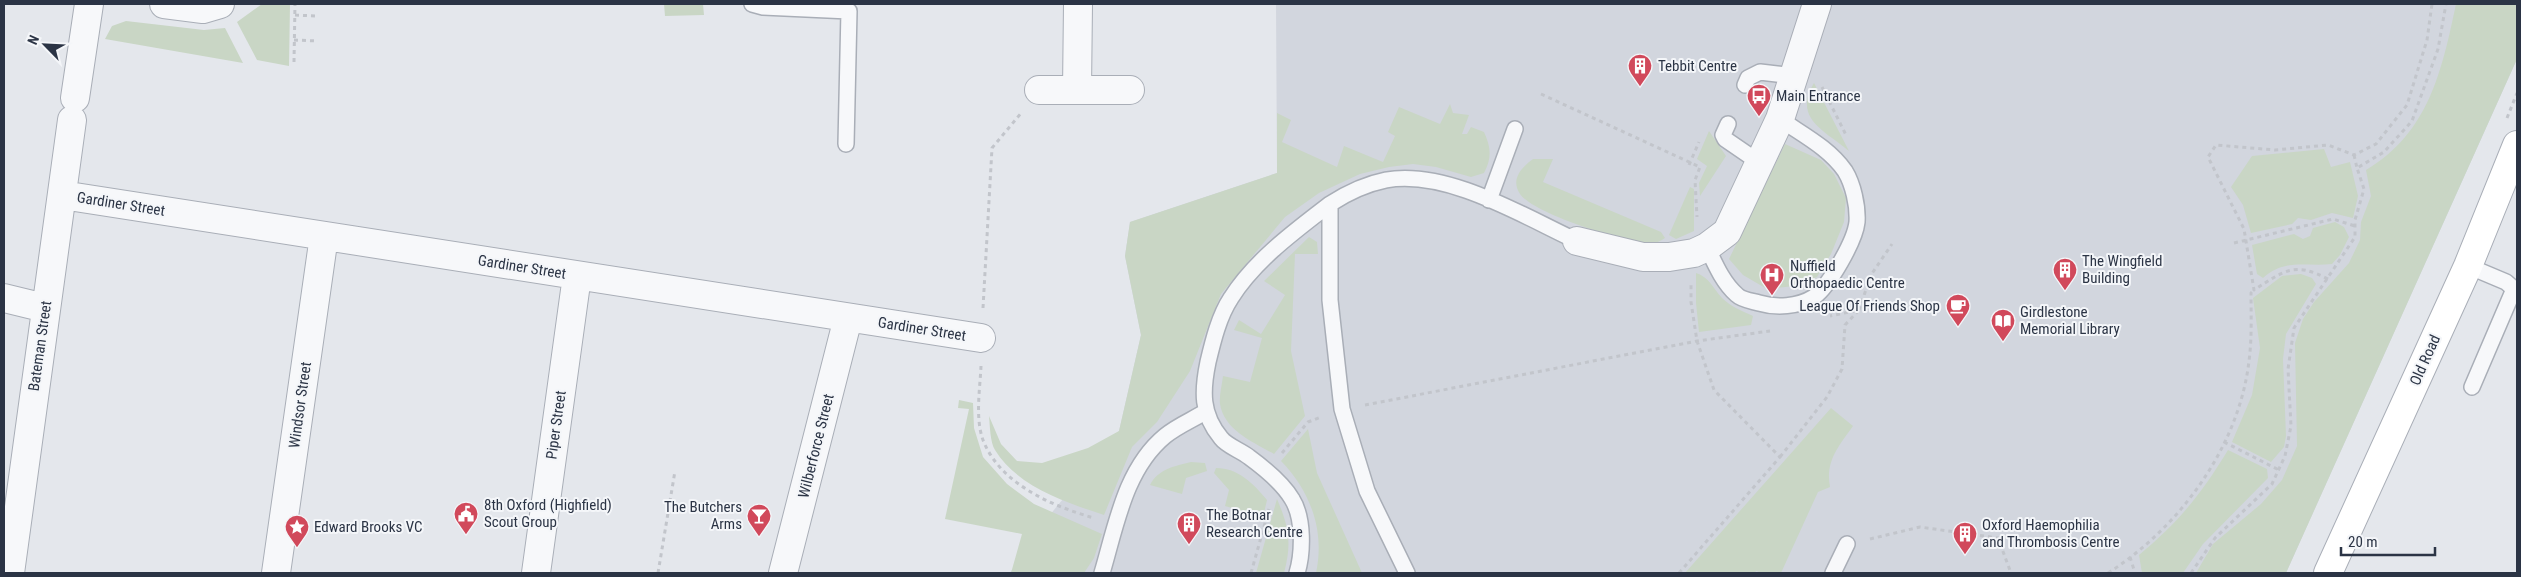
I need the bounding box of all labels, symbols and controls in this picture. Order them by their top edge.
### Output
north arrow [20,20,70,70]
text: N [24,33,42,47]
building icon: Tebbit Centre [1627,53,1653,87]
place label: Tebbit Centre [1658,57,1737,75]
bus stop icon: Main Entrance [1746,83,1772,117]
place label: Main Entrance [1776,87,1861,105]
street label: Gardiner Street [76,188,166,220]
street label: Gardiner Street [477,251,567,283]
place label: The Wingfield Building [2082,252,2162,287]
place label: Nuffield Orthopaedic Centre [1790,257,1905,292]
building icon: The Wingfield Building [2052,257,2078,291]
hospital icon: Nuffield Orthopaedic Centre [1759,262,1785,296]
cafe icon: League Of Friends Shop [1945,293,1971,327]
place label: League Of Friends Shop [1799,297,1940,315]
street label: Bateman Street [25,300,55,392]
place label: Girdlestone Memorial Library [2020,303,2120,338]
library icon: Girdlestone Memorial Library [1990,308,2016,342]
street label: Gardiner Street [877,313,967,345]
street label: Old Road [2406,332,2444,388]
street label: Windsor Street [285,361,315,449]
street label: Piper Street [542,389,570,461]
street label: Wilberforce Street [794,392,838,500]
place label: 8th Oxford (Highfield) Scout Group [484,496,612,531]
place label: The Butchers Arms [664,498,742,533]
public building icon: 8th Oxford (Highfield) Scout Group [453,501,479,535]
bar icon: The Butchers Arms [746,503,772,537]
place label: The Botnar Research Centre [1206,506,1303,541]
building icon: The Botnar Research Centre [1176,511,1202,545]
place icon: Edward Brooks VC [284,514,310,548]
place label: Oxford Haemophilia and Thrombosis Centre [1982,516,2120,551]
place label: Edward Brooks VC [314,518,423,536]
building icon: Oxford Haemophilia and Thrombosis Centre [1952,521,1978,555]
scale bar [2341,524,2435,556]
text: 20 m [2348,533,2378,551]

